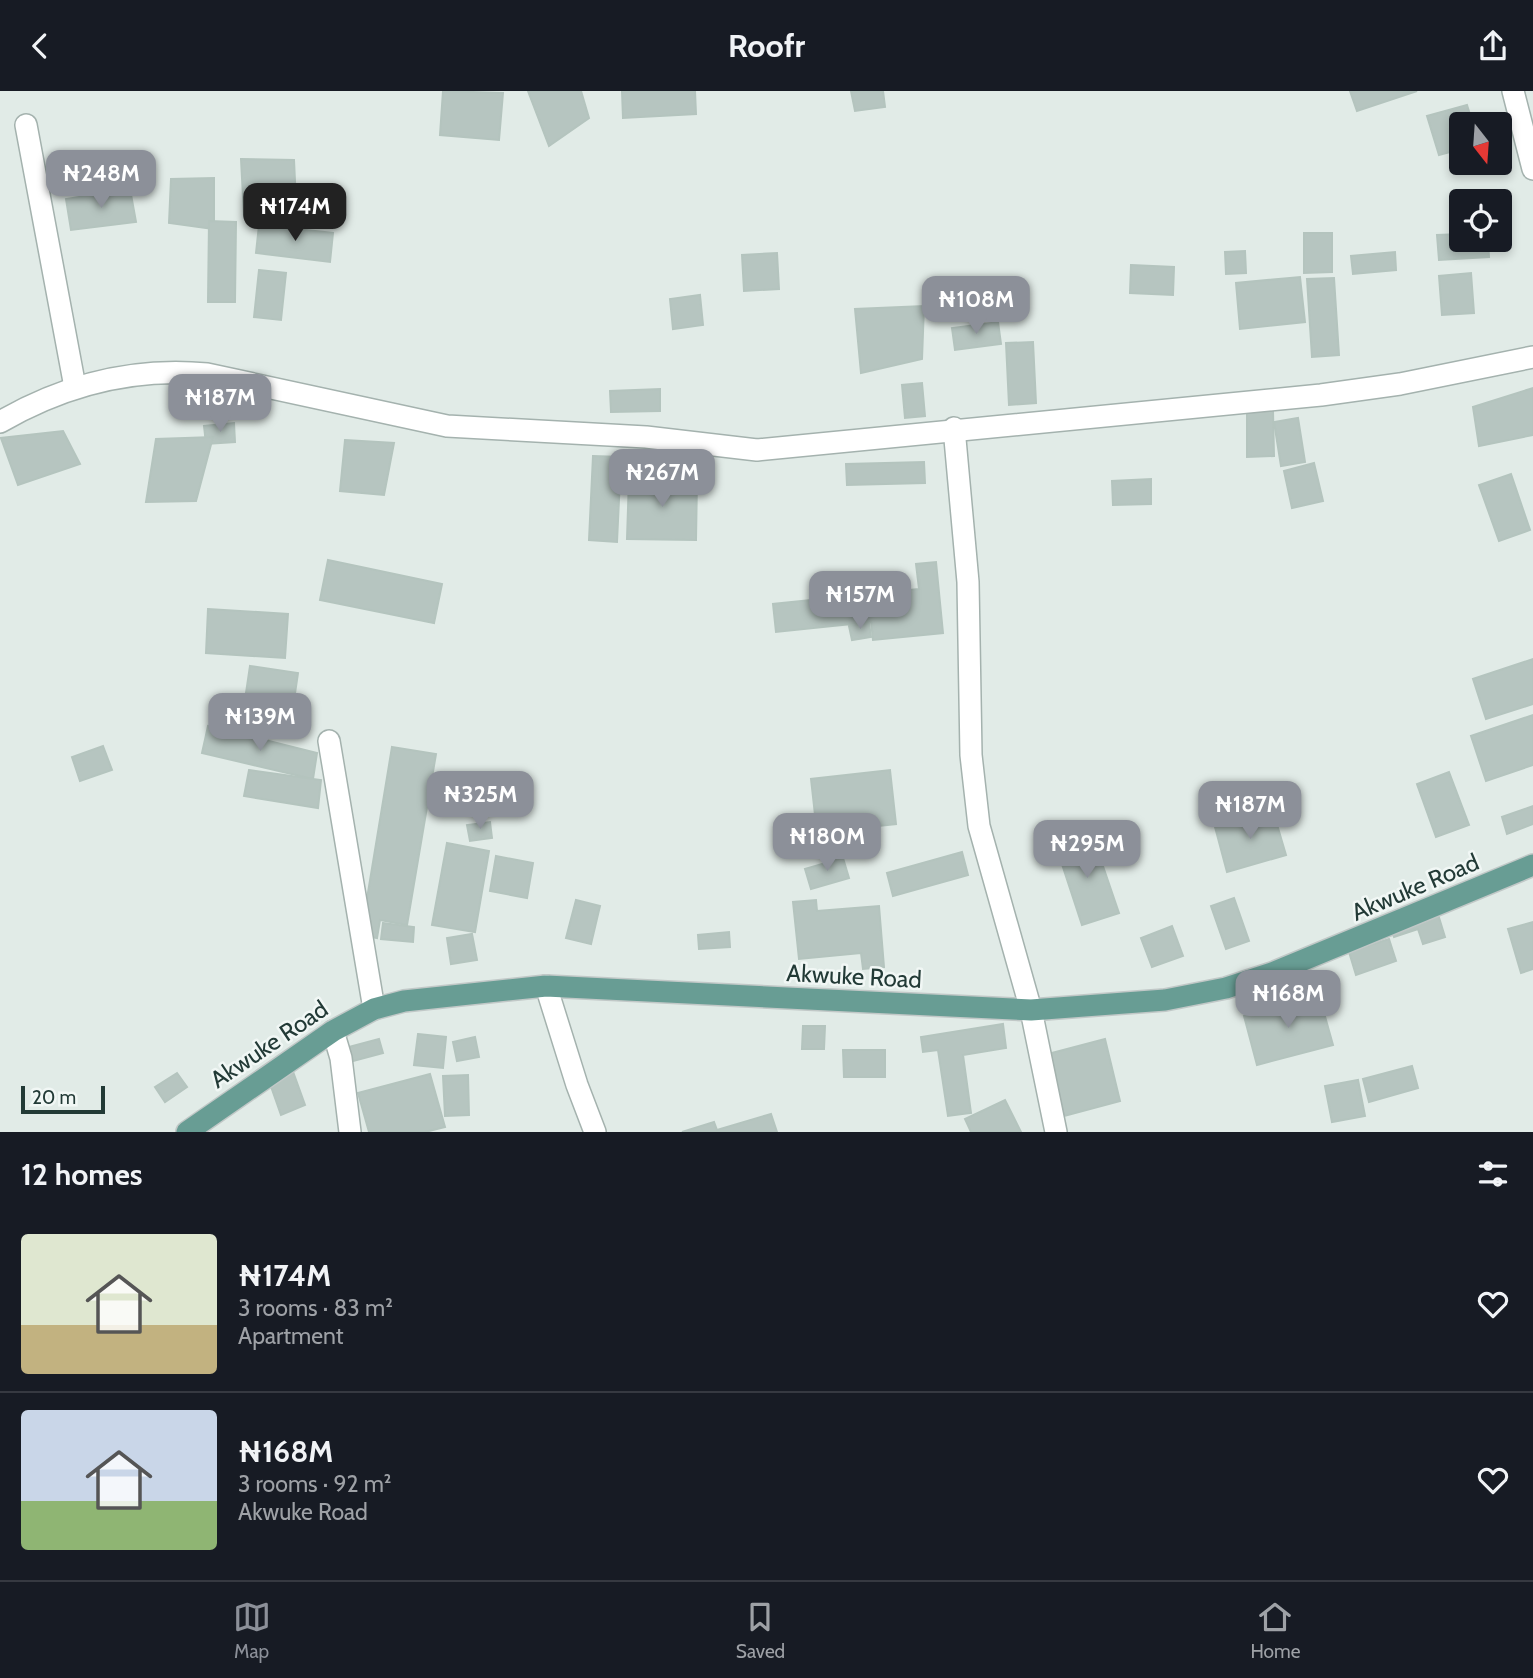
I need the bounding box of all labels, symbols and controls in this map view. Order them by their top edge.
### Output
text: Roofr [728,26,805,65]
icon: back [21,27,59,65]
icon: share [1474,27,1512,65]
north arrow [1449,112,1512,175]
map controls [1449,112,1512,252]
pin: ₦248M [52,151,150,210]
text: ₦248M [62,159,140,187]
pin: ₦174M [246,183,344,243]
button: locate [1449,189,1512,252]
text: ₦174M [259,192,331,220]
pin: ₦108M [927,277,1025,336]
text: ₦108M [938,285,1014,313]
pin: ₦187M [171,375,269,434]
text: ₦187M [184,383,256,411]
pin: ₦267M [613,449,711,509]
text: ₦267M [625,458,699,486]
pin: ₦157M [811,571,909,631]
text: ₦157M [825,580,895,608]
pin: ₦139M [211,693,309,753]
text: ₦139M [224,702,296,730]
pin: ₦325M [431,771,529,831]
text: ₦325M [443,780,517,808]
pin: ₦187M [1201,781,1299,841]
text: ₦187M [1214,790,1286,818]
pin: ₦180M [778,813,876,873]
pin: ₦295M [1038,821,1136,880]
text: ₦180M [789,822,865,850]
text: ₦295M [1049,829,1125,857]
street label: Akwuke Road [1347,847,1483,927]
street label: Akwuke Road [786,958,922,994]
pin: ₦168M [1239,971,1337,1030]
text: ₦168M [1251,979,1325,1007]
street label: Akwuke Road [205,994,333,1094]
scale bar [21,1083,105,1115]
text: 20 m [32,1086,76,1109]
icon: filters [1474,1155,1512,1193]
text: 12 homes [21,1156,143,1193]
text: ₦174M [238,1257,331,1294]
icon: home [77,1262,161,1346]
icon: heart [1474,1285,1512,1323]
text: 3 rooms · 83 m² [238,1294,393,1322]
text: Apartment [238,1322,343,1350]
text: ₦168M [238,1433,333,1470]
icon: home [77,1438,161,1522]
icon: heart [1474,1461,1512,1499]
text: 3 rooms · 92 m² [238,1470,392,1498]
text: Akwuke Road [238,1498,368,1526]
tab: Map [233,1598,271,1663]
tab: Saved [736,1598,785,1663]
tab: Home [1250,1598,1300,1663]

